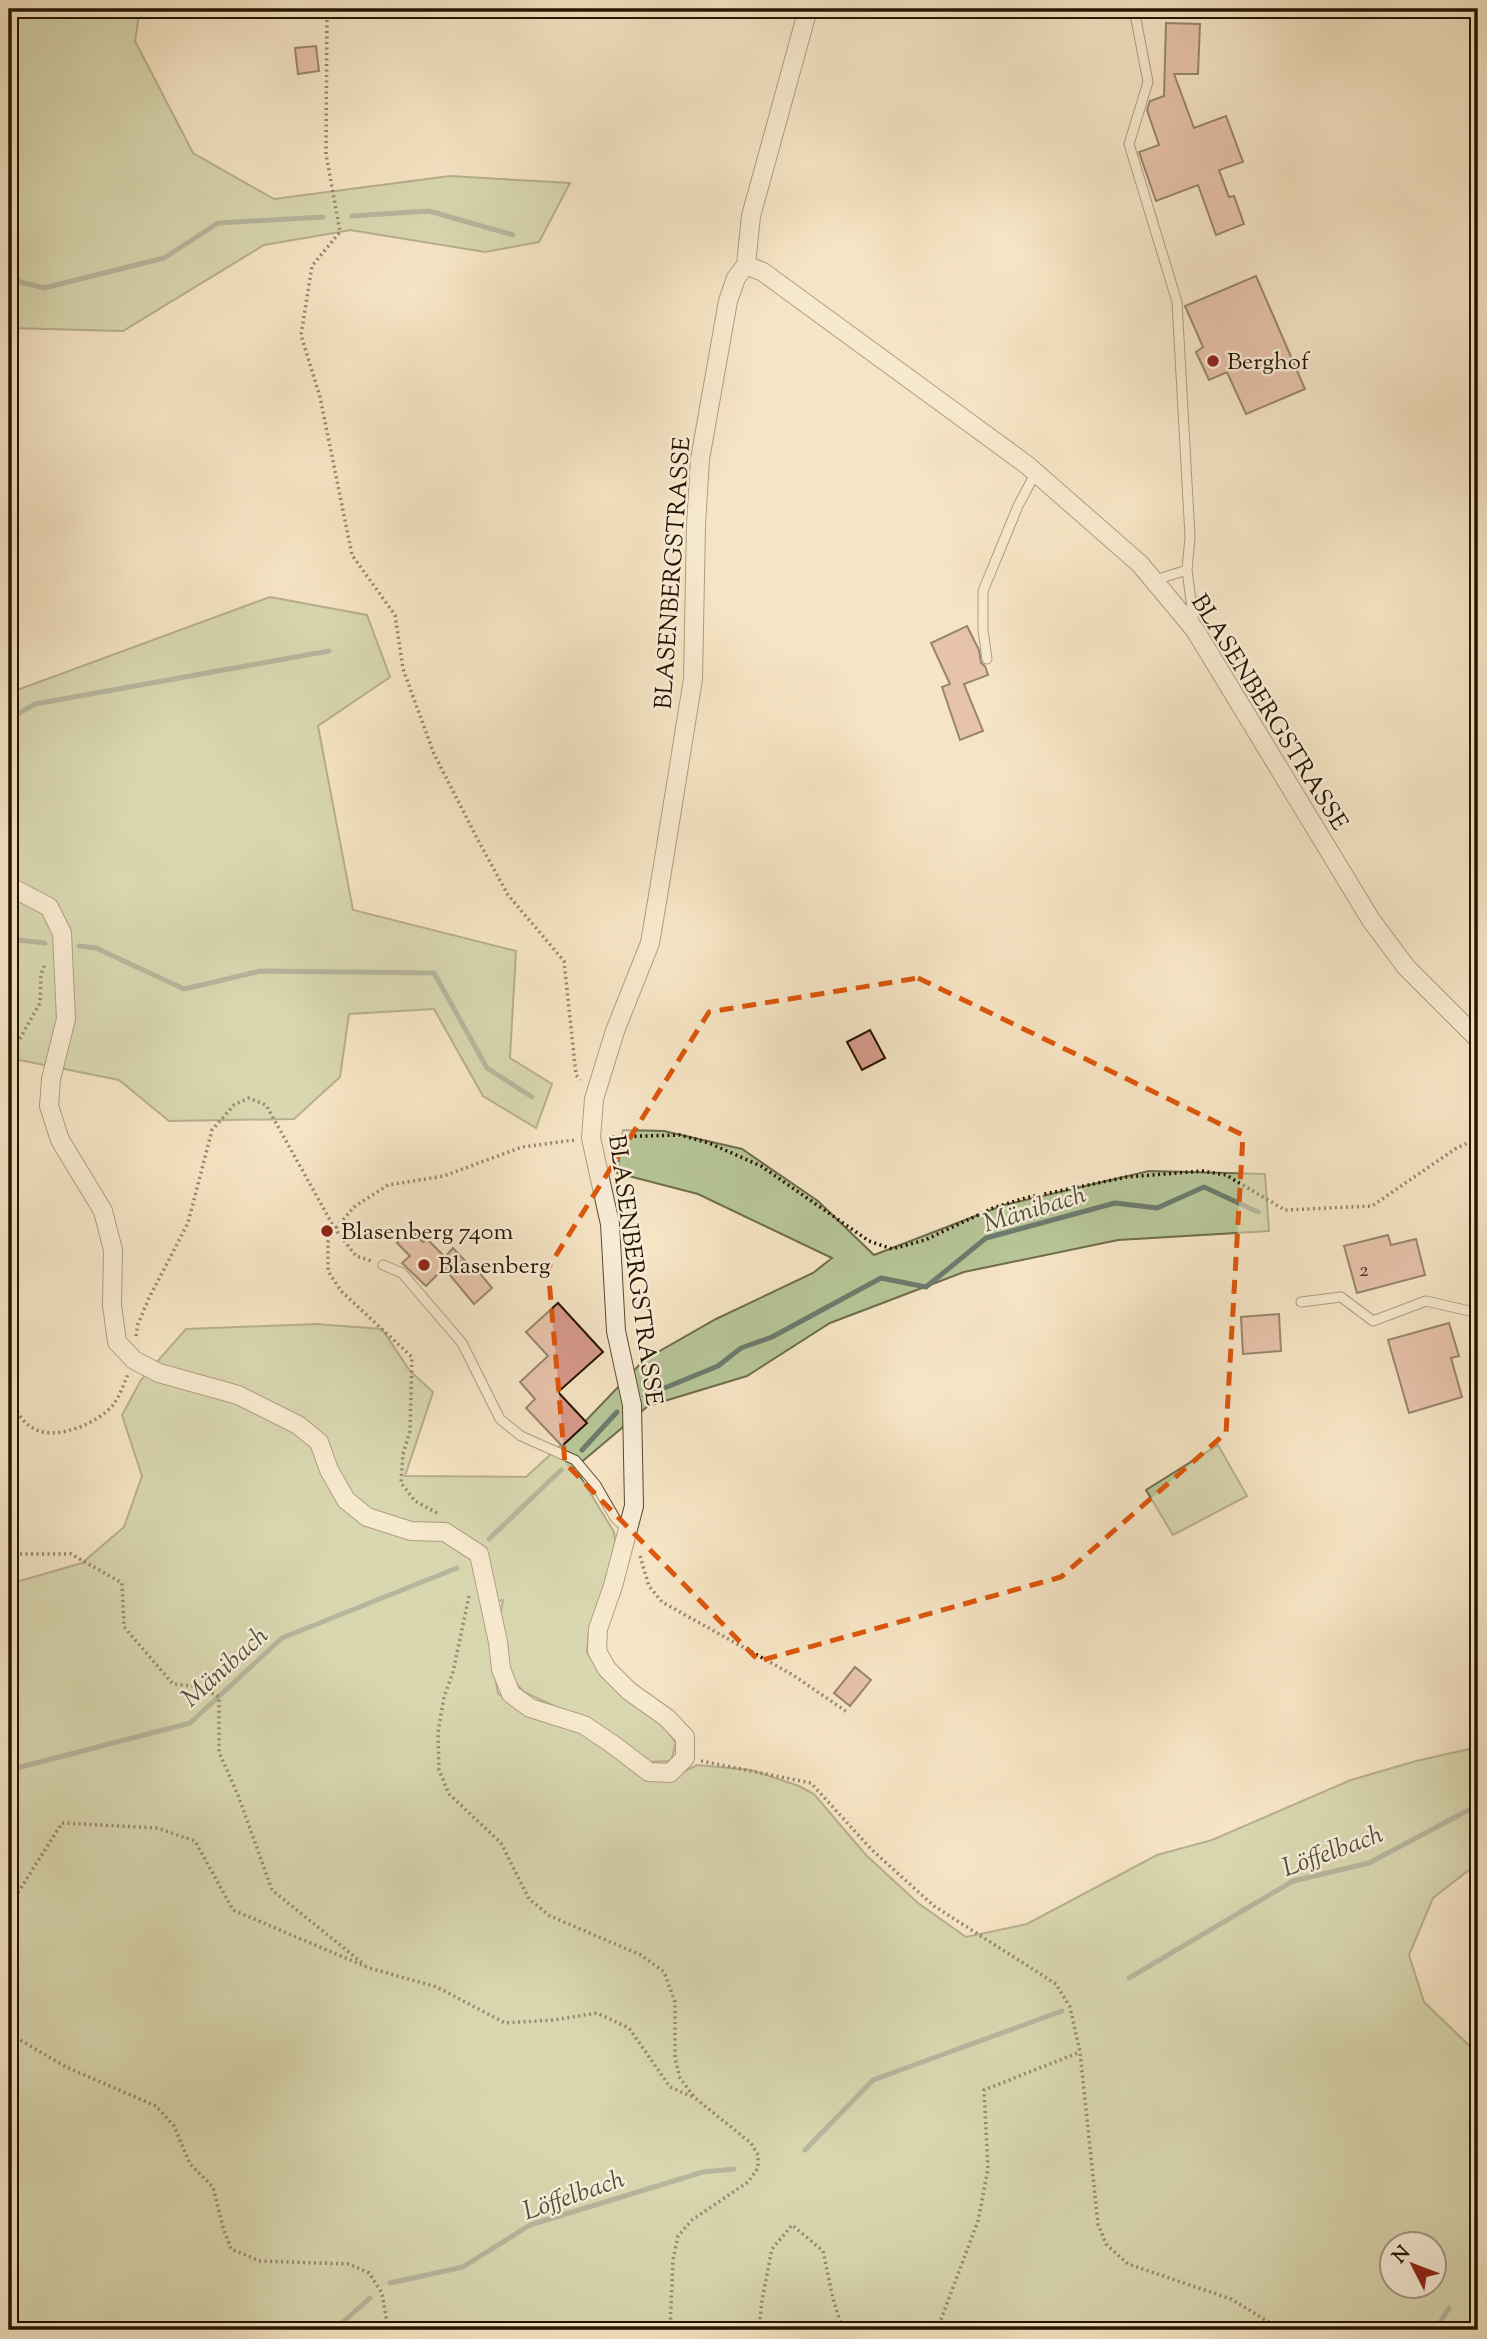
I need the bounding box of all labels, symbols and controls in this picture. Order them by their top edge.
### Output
place label: Berghof [1227,346,1311,380]
marker: Berghof [1205,353,1221,369]
street label: BLASENBERGSTRASSE [648,435,701,711]
street label: BLASENBERGSTRASSE [1182,588,1355,838]
street label: BLASENBERGSTRASSE [598,1133,670,1408]
water label: Mänibach [979,1177,1091,1244]
place label: Blasenberg 740m [341,1216,513,1250]
marker: Blasenberg 740m [319,1223,335,1239]
place label: Blasenberg [438,1250,551,1284]
house number: 2 [1359,1256,1369,1286]
marker: Blasenberg [416,1257,432,1273]
water label: Mänibach [174,1618,278,1717]
water label: Löffelbach [1277,1817,1389,1888]
water label: Löffelbach [518,2162,630,2231]
north arrow [1378,2230,1448,2300]
text: N [1387,2241,1417,2270]

